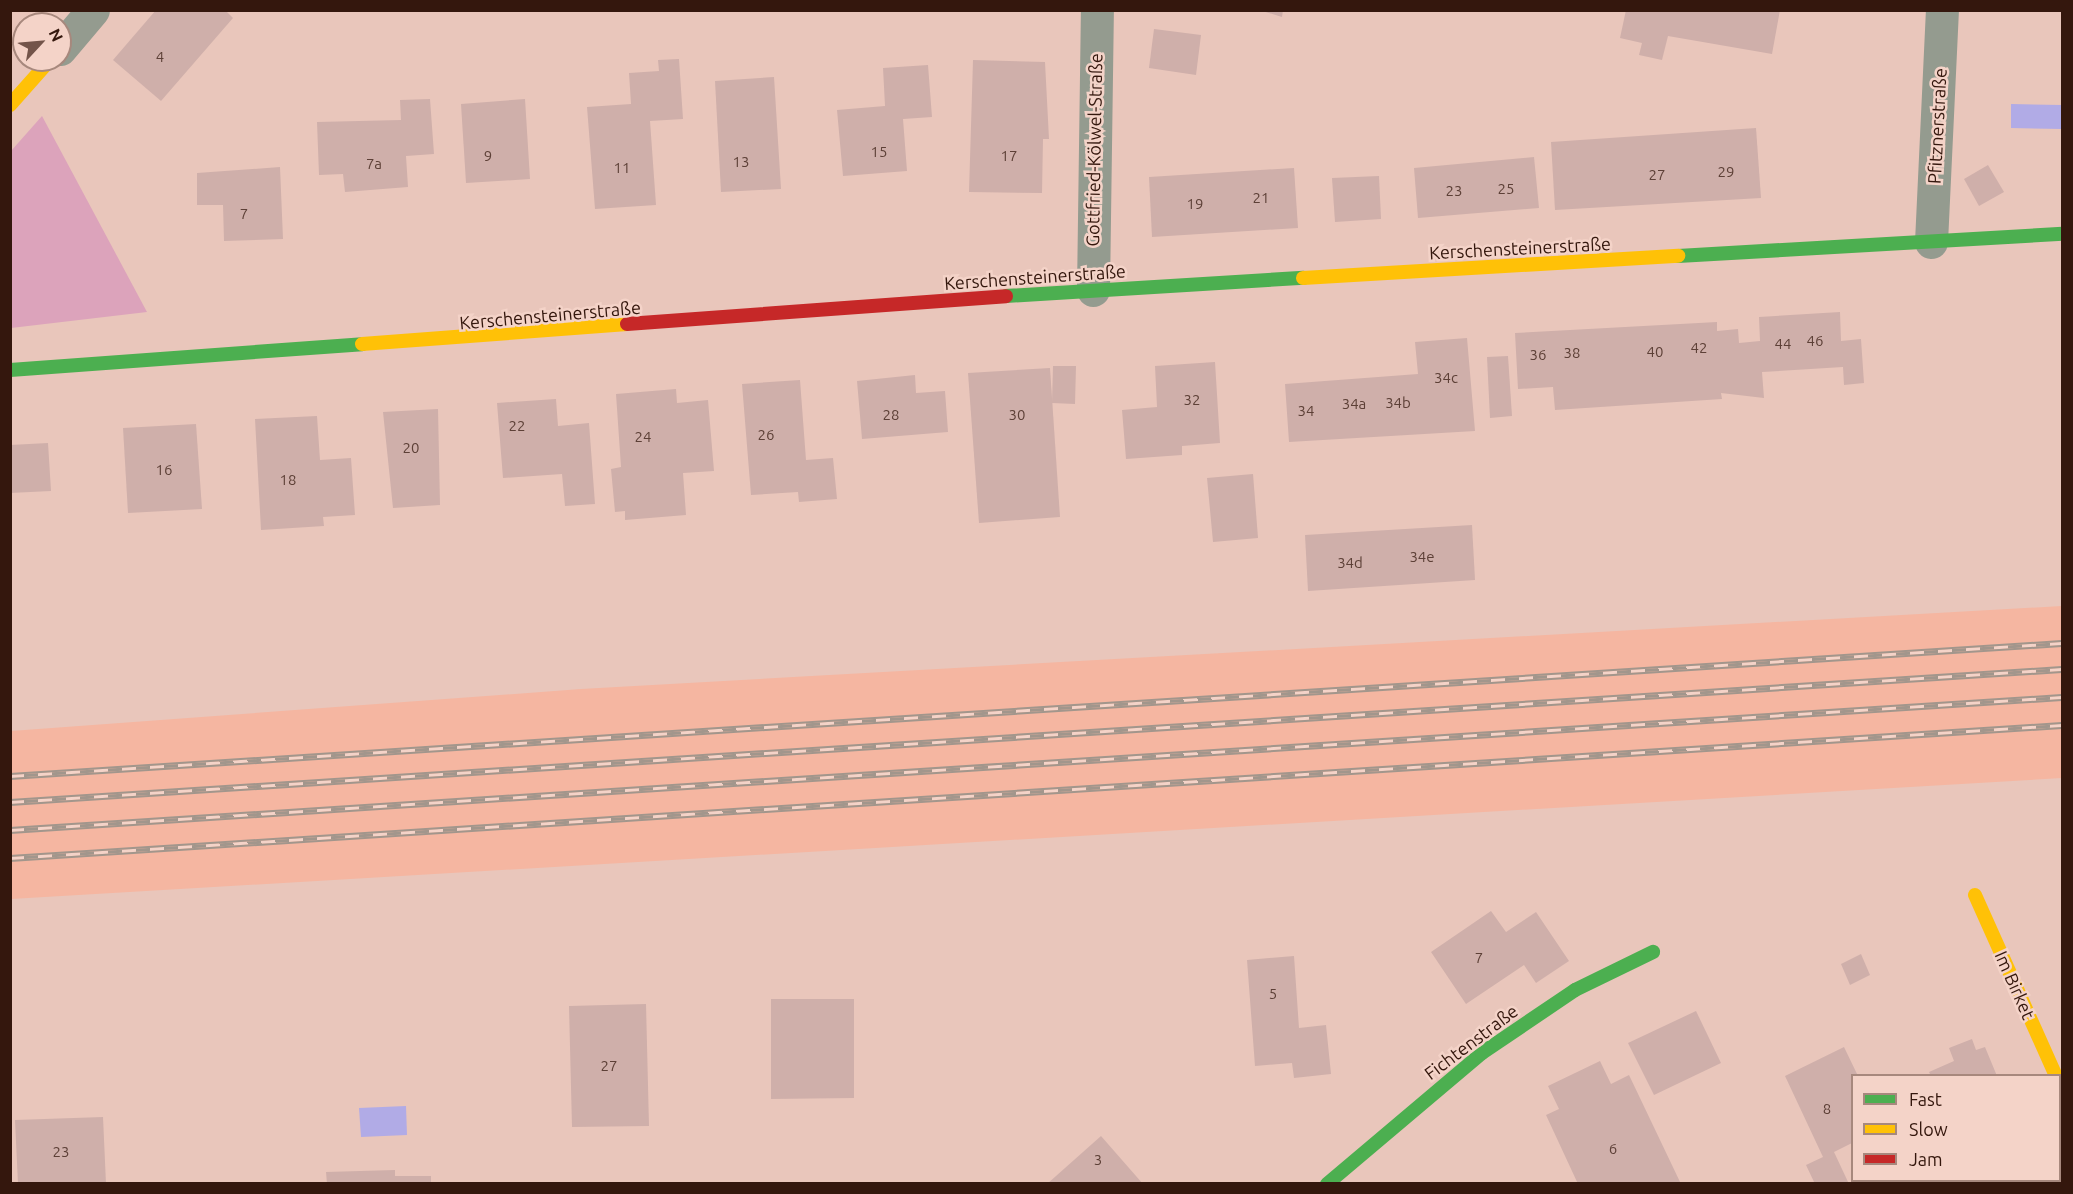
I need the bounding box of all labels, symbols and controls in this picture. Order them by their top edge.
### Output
north arrow [12,12,72,72]
text: N [46,26,67,44]
house number: 4 [156,48,164,66]
street label: Gottfried-Kölwel-Straße [1082,53,1106,247]
street label: Pfitznerstraße [1923,67,1951,185]
house number: 15 [871,143,887,161]
house number: 9 [484,147,492,165]
house number: 17 [1001,147,1017,165]
house number: 13 [733,153,749,171]
house number: 7a [366,155,382,173]
house number: 11 [614,159,630,177]
house number: 29 [1718,163,1734,181]
house number: 27 [1649,166,1665,184]
house number: 25 [1498,180,1514,198]
house number: 23 [1446,182,1462,200]
house number: 21 [1253,189,1269,207]
house number: 19 [1187,195,1203,213]
house number: 7 [240,205,248,223]
street label: Kerschensteinerstraße [1429,232,1611,264]
street label: Kerschensteinerstraße [943,260,1127,294]
street label: Kerschensteinerstraße [458,296,642,334]
house number: 46 [1807,332,1823,350]
house number: 44 [1775,335,1791,353]
house number: 42 [1691,339,1707,357]
house number: 40 [1647,343,1663,361]
house number: 38 [1564,344,1580,362]
house number: 36 [1530,346,1546,364]
house number: 34c [1434,369,1458,387]
house number: 32 [1184,391,1200,409]
house number: 34b [1385,394,1411,412]
house number: 34a [1342,395,1366,413]
house number: 34 [1298,402,1314,420]
house number: 28 [883,406,899,424]
house number: 30 [1009,406,1025,424]
house number: 22 [509,417,525,435]
house number: 26 [758,426,774,444]
house number: 24 [635,428,651,446]
house number: 20 [403,439,419,457]
house number: 16 [156,461,172,479]
house number: 18 [280,471,296,489]
house number: 34e [1409,548,1435,566]
house number: 34d [1337,554,1363,572]
street label: Im Birket [1990,947,2040,1023]
house number: 7 [1475,949,1483,967]
house number: 5 [1269,985,1277,1003]
street label: Fichtenstraße [1420,1000,1522,1084]
house number: 27 [601,1057,617,1075]
legend [1851,1074,2061,1182]
text: Fast [1909,1089,1942,1109]
house number: 8 [1823,1100,1831,1118]
text: Slow [1909,1119,1948,1139]
house number: 6 [1609,1140,1617,1158]
house number: 23 [53,1143,69,1161]
text: Jam [1909,1149,1943,1169]
house number: 3 [1094,1151,1102,1169]

